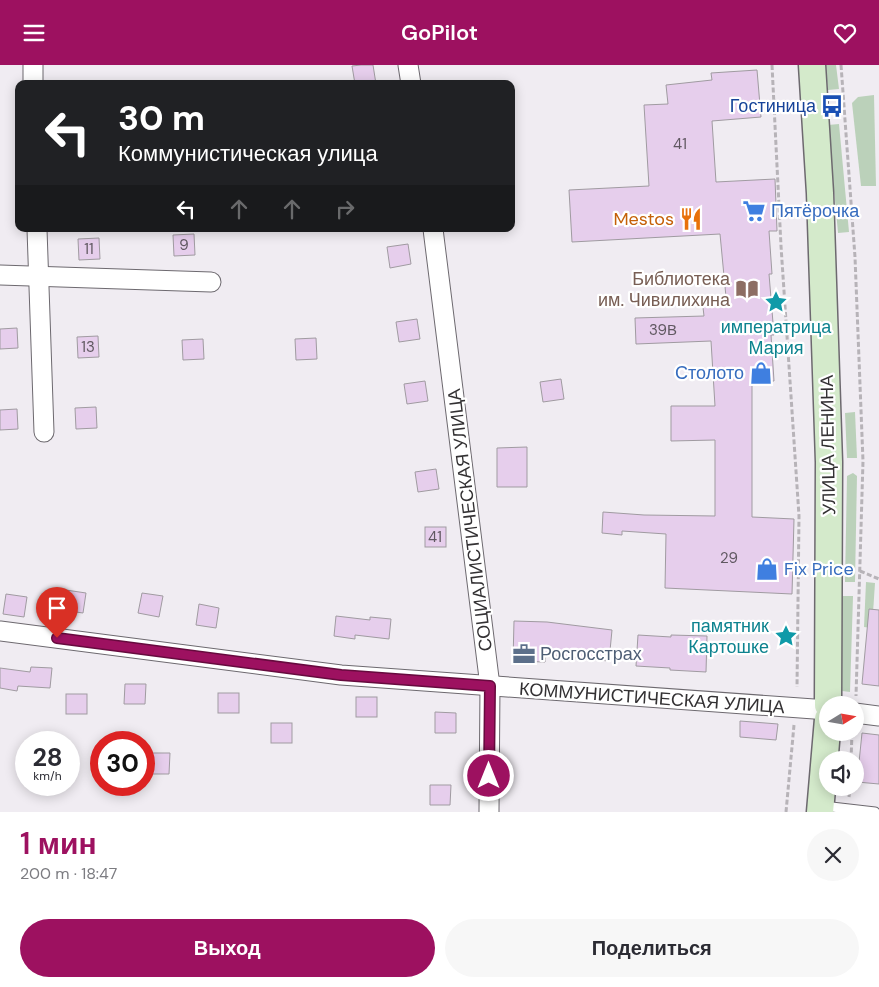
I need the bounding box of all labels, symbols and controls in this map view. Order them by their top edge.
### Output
text: GoPilot [401,18,478,47]
icon: menu [20,19,48,47]
icon: heart [831,19,859,47]
bus stop icon: Гостиница [819,93,845,119]
place label: Гостиница [730,94,817,118]
text: 30 m [118,95,205,141]
icon: left [35,100,100,165]
house number: 41 [673,134,687,154]
text: Коммунистическая улица [118,139,378,168]
icon: left [172,195,200,223]
icon: ahead [225,195,253,223]
icon: ahead [278,195,306,223]
icon: right [331,195,359,223]
supermarket icon: Пятёрочка [741,198,767,224]
place label: Пятёрочка [771,199,860,223]
restaurant icon: Mestos [678,206,704,232]
place label: Mestos [613,207,674,231]
house number: 9 [179,235,189,255]
house number: 11 [84,239,94,259]
place label: Библиотека им. Чивилихина [598,267,731,312]
library icon: Библиотека им. Чивилихина [734,276,760,302]
place icon: императрица Мария [763,289,789,315]
place label: императрица Мария [721,315,832,360]
house number: 39В [649,320,677,340]
house number: 13 [81,337,95,357]
shop icon: Столото [748,360,774,386]
place label: Столото [675,361,744,385]
street label: УЛИЦА ЛЕНИНА [815,375,841,515]
street label: СОЦИАЛИСТИЧЕСКАЯ УЛИЦА [442,387,498,653]
house number: 41 [428,527,442,547]
house number: 29 [720,548,738,568]
shop icon: Fix Price [754,556,780,582]
place label: Fix Price [784,557,854,581]
pin [36,587,78,638]
icon: arrive [43,594,71,622]
place label: памятник Картошке [688,614,769,659]
place icon: памятник Картошке [773,623,799,649]
office icon: Росгосстрах [511,641,537,667]
place label: Росгосстрах [540,642,642,666]
street label: КОММУНИСТИЧЕСКАЯ УЛИЦА [518,677,786,719]
north arrow [819,696,864,741]
map controls [819,696,864,796]
speed limit sign: 30 [90,731,155,796]
text: 28 [32,741,63,774]
position arrow [462,749,514,801]
button: sound [819,751,864,796]
text: km/h [33,768,62,784]
text: 1 мин [20,824,97,863]
button: close [807,829,859,881]
text: 200 m · 18:47 [20,863,117,884]
button: Выход [20,919,435,977]
button: Поделиться [445,919,859,977]

